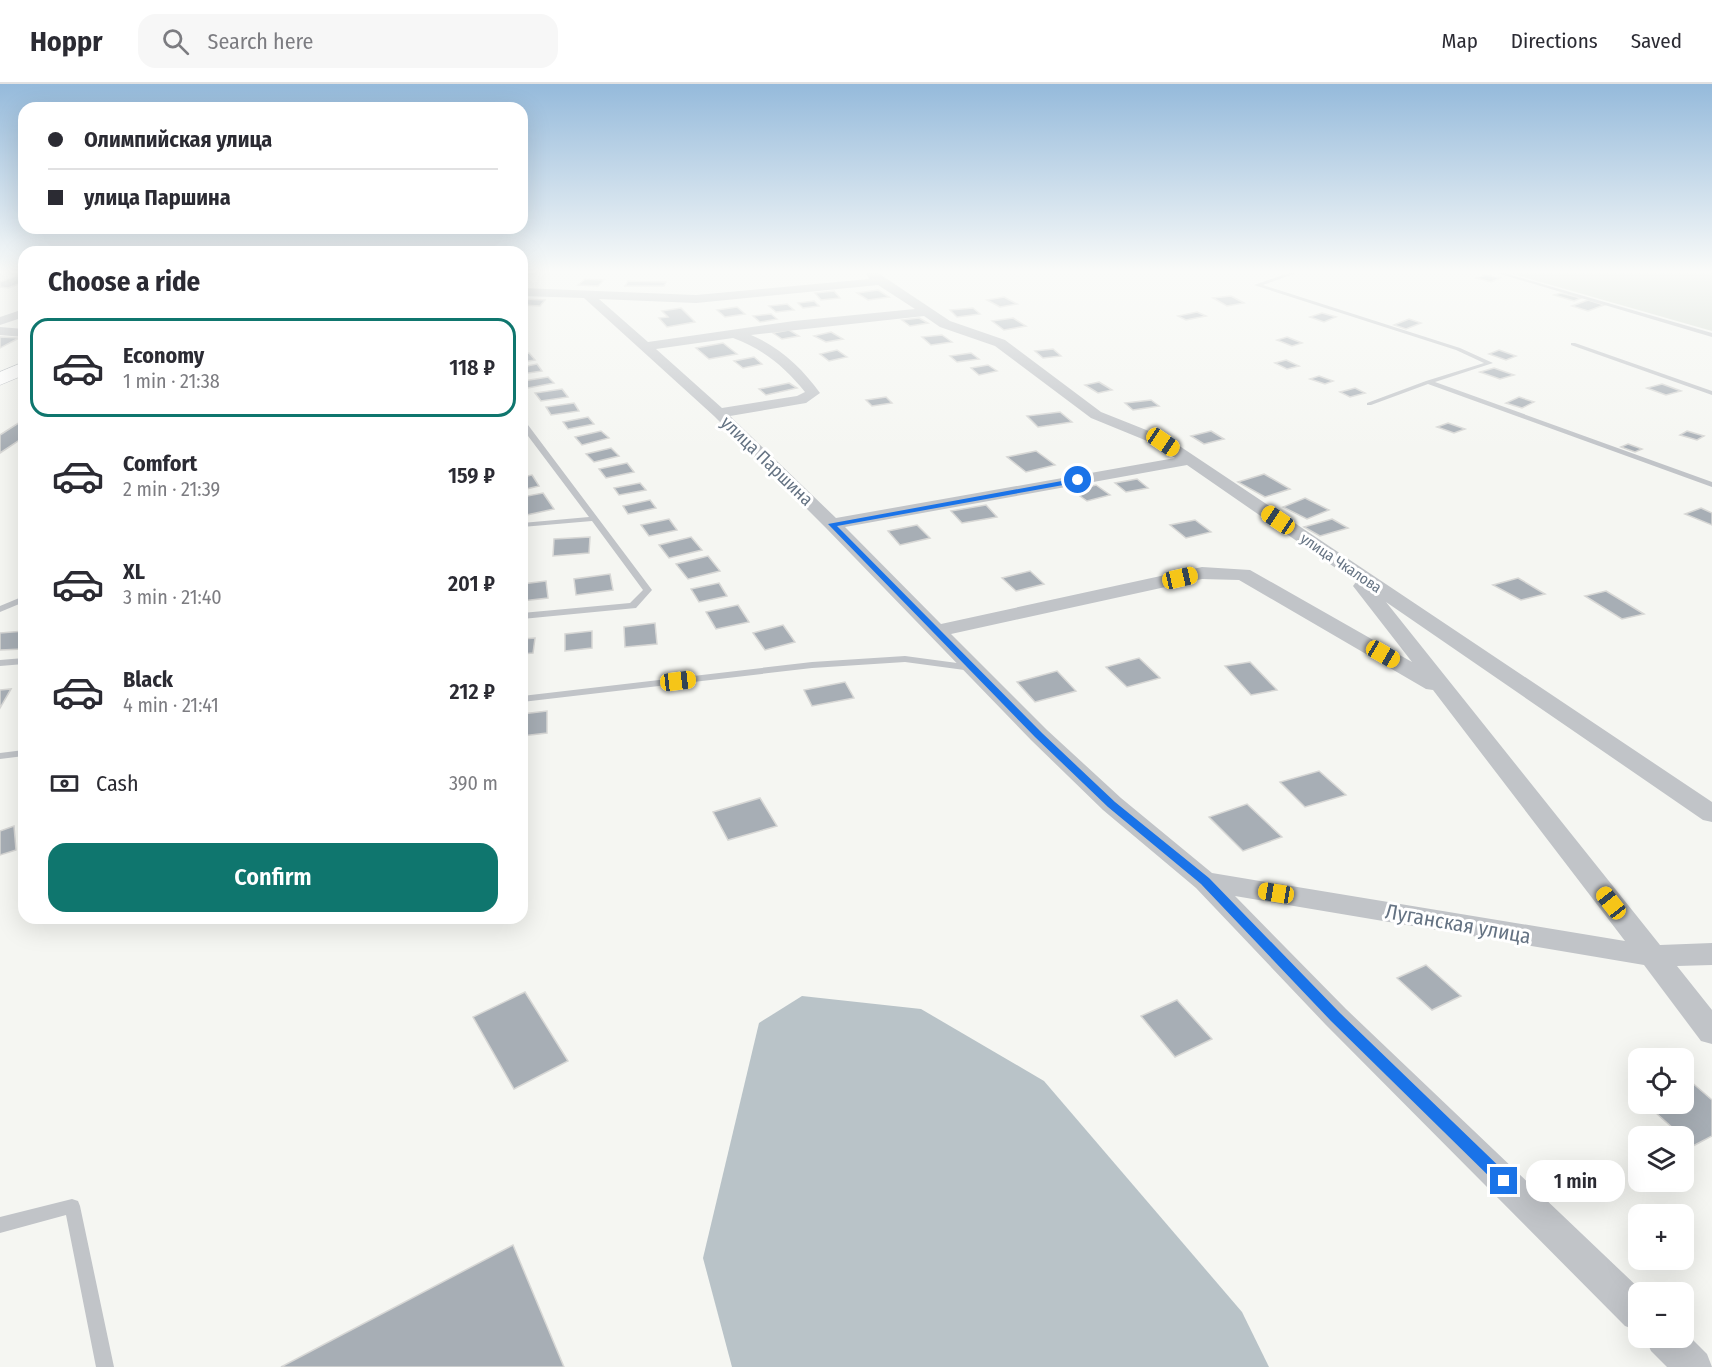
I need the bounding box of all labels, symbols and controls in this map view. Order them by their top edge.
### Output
search box [138,14,558,68]
text: Hoppr [30,25,102,58]
icon: search [159,25,192,58]
text: Search here [207,28,313,55]
text: Map [1441,28,1478,54]
text: Directions [1511,28,1598,54]
text: Saved [1631,28,1682,54]
text: Олимпийская улица [84,126,272,153]
text: улица Паршина [84,184,231,211]
text: Choose a ride [48,266,200,298]
icon: car [51,341,105,395]
text: Economy [123,342,204,369]
text: 118 ₽ [449,354,495,381]
text: 1 min · 21:38 [123,369,220,393]
street label: улица Паршина [716,412,818,511]
car [1143,424,1183,460]
icon: car [51,449,105,503]
text: Comfort [123,450,197,477]
text: 159 ₽ [448,462,495,489]
route start [1064,466,1091,493]
text: 2 min · 21:39 [123,477,220,501]
car [1258,502,1298,538]
street label: улица Чкалова [1297,529,1385,597]
icon: car [51,557,105,611]
text: XL [123,558,145,585]
car [1160,565,1200,591]
text: 201 ₽ [448,570,495,597]
text: 3 min · 21:40 [123,585,222,609]
car [1363,637,1403,671]
icon: car [51,665,105,719]
text: Black [123,666,173,693]
car [659,670,697,692]
text: 212 ₽ [450,678,495,705]
text: 4 min · 21:41 [123,693,219,717]
icon: cash [48,767,81,800]
text: Cash [96,770,139,797]
text: 390 m [449,771,498,795]
button: Confirm [48,843,498,912]
car [1257,881,1295,905]
car [1593,883,1629,923]
street label: Луганская улица [1383,898,1533,950]
map controls [1628,1048,1694,1348]
button: locate [1628,1048,1694,1114]
button: layers [1628,1126,1694,1192]
callout: 1 min [1525,1160,1624,1202]
route end [1490,1167,1517,1194]
text: 1 min [1554,1169,1597,1193]
button: + [1628,1204,1694,1270]
button: − [1628,1282,1694,1348]

